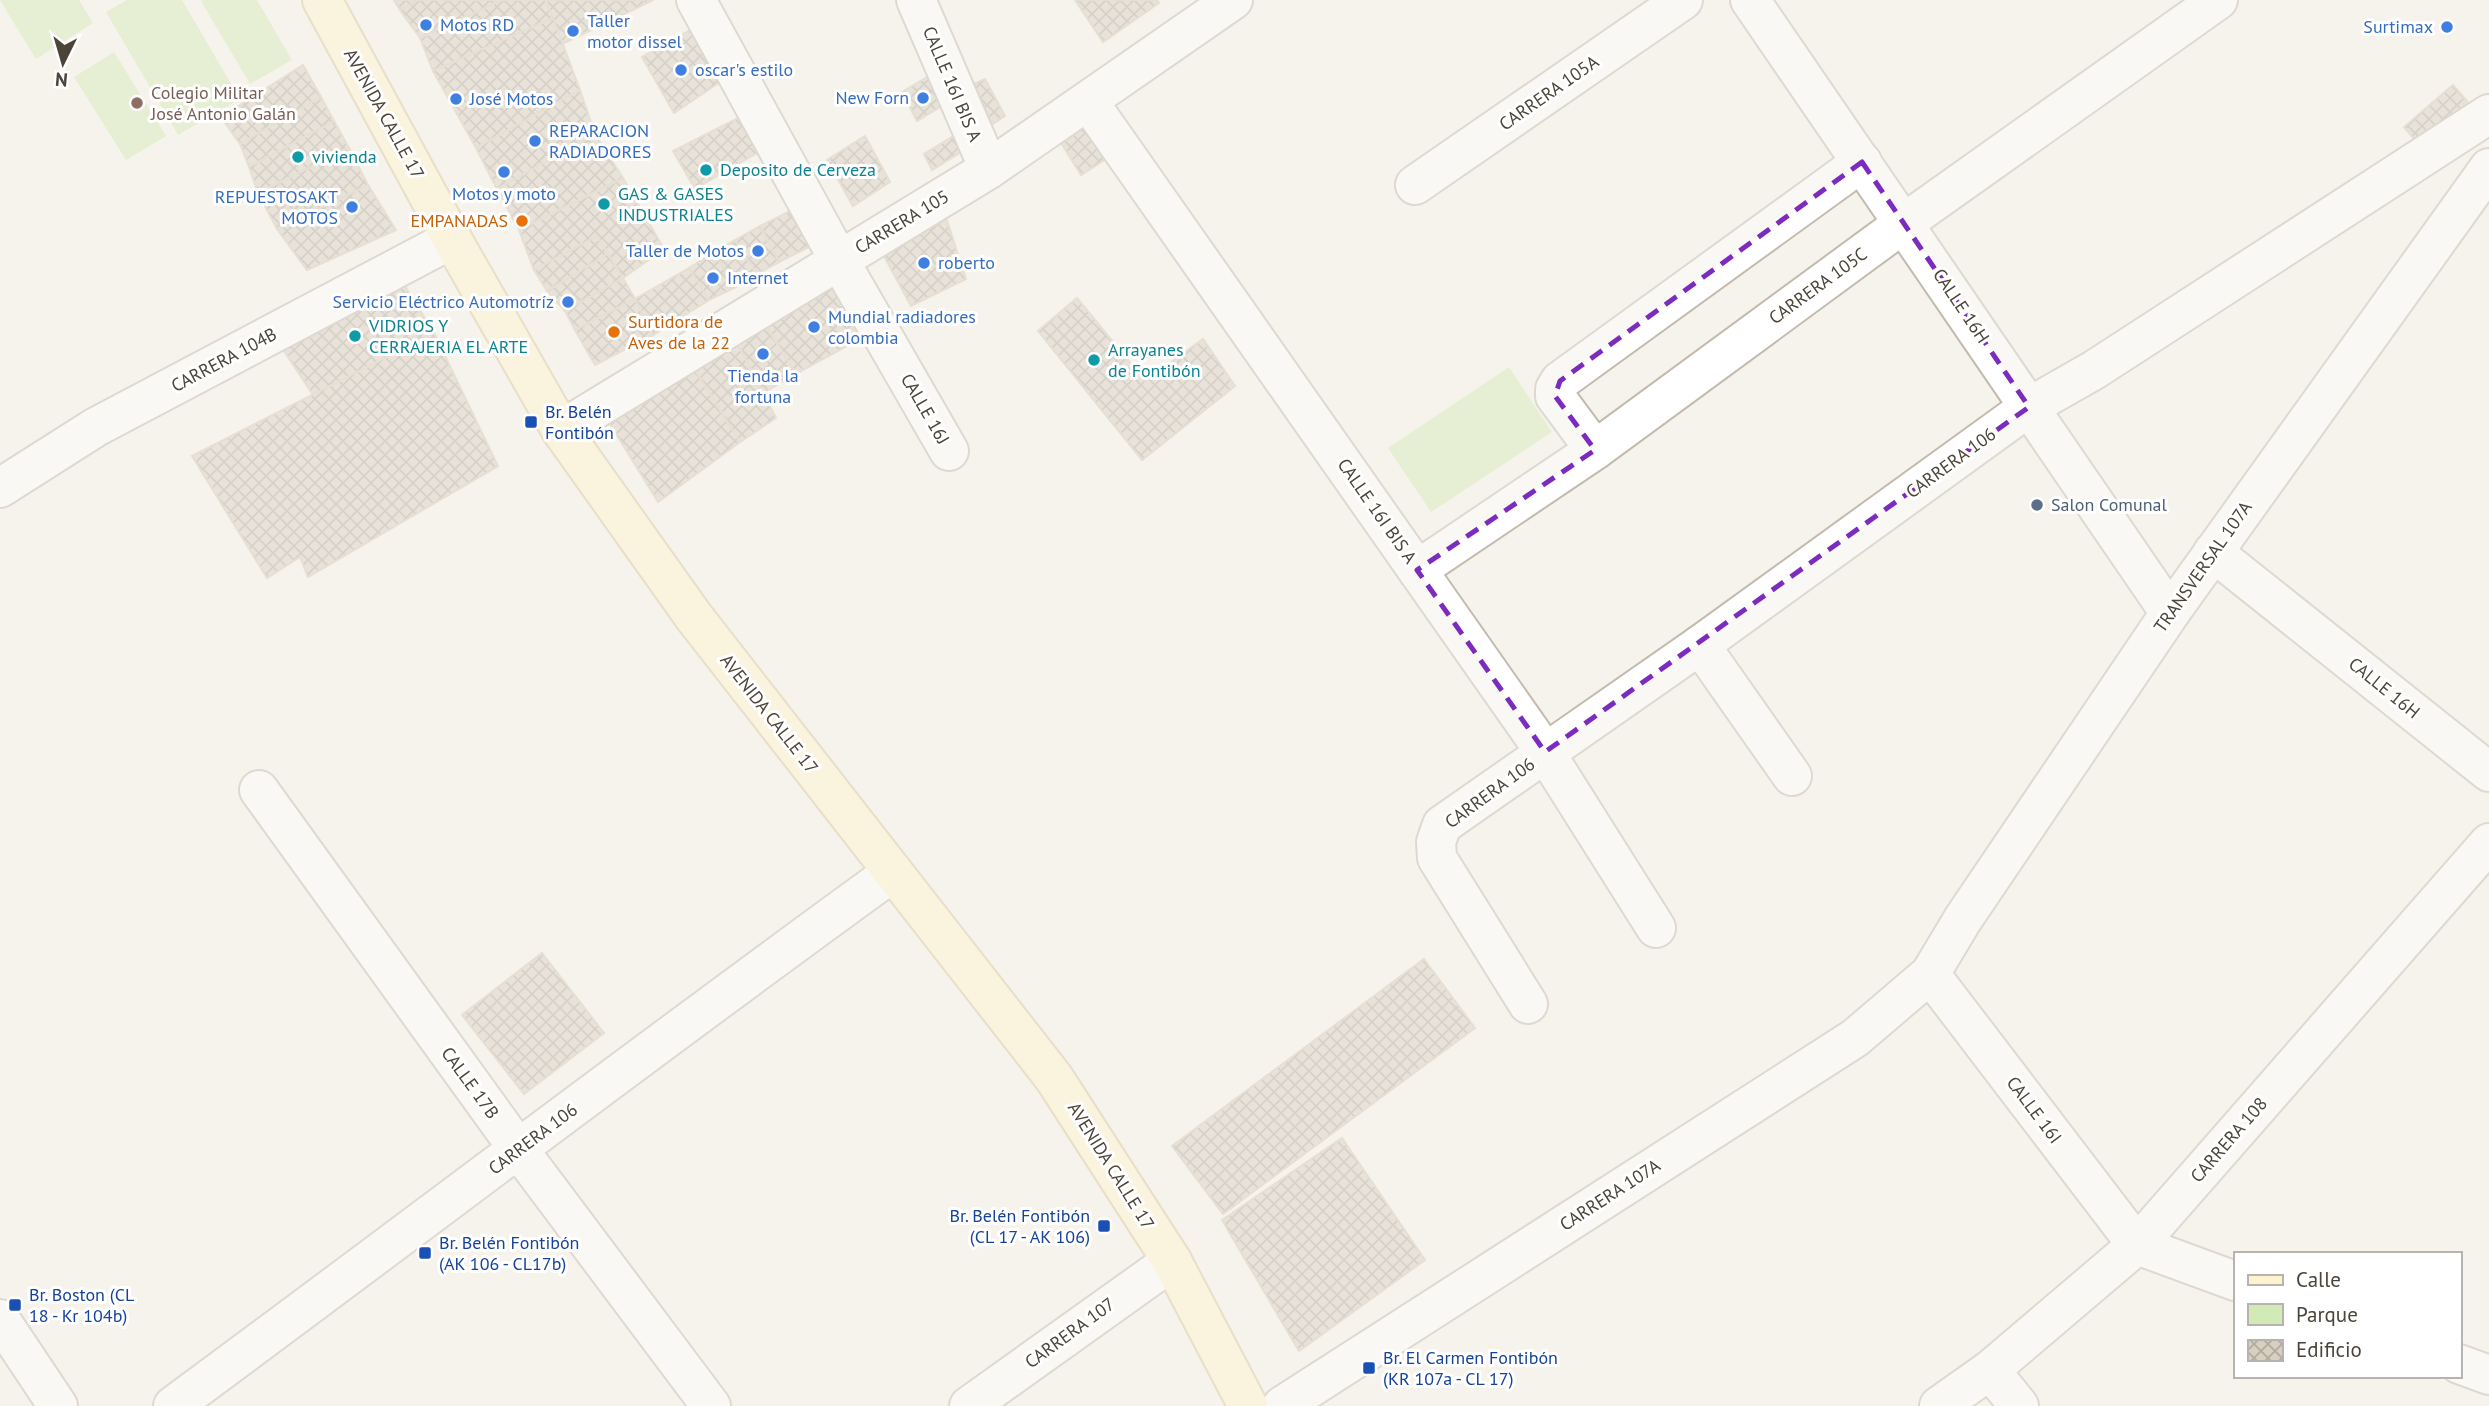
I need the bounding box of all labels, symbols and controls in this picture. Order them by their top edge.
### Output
place label: Taller motor dissel [587,9,683,53]
place label: Motos RD [440,13,514,36]
place label: Surtimax [2363,15,2433,38]
marker: Motos RD [418,17,434,33]
marker: Surtimax [2439,19,2455,35]
marker: Taller motor dissel [565,23,581,39]
street label: CALLE 16I BIS A [918,23,987,145]
north arrow [28,28,98,98]
street label: AVENIDA CALLE 17 [339,44,430,183]
street label: CARRERA 105A [1495,50,1603,135]
place label: oscar's estilo [695,58,793,81]
marker: oscar's estilo [673,62,689,78]
text: N [54,67,69,92]
place label: Colegio Militar José Antonio Galán [150,81,296,125]
place label: New Forn [835,86,909,109]
place label: José Motos [469,87,553,110]
marker: New Forn [915,90,931,106]
marker: José Motos [448,91,464,107]
marker: Colegio Militar José Antonio Galán [129,95,145,111]
place label: REPARACION RADIADORES [549,119,651,163]
marker: REPARACION RADIADORES [527,133,543,149]
place label: vivienda [312,145,377,168]
marker: vivienda [290,149,306,165]
place label: Deposito de Cerveza [720,158,876,181]
marker: Deposito de Cerveza [698,162,714,178]
marker: Motos y moto [496,164,512,180]
place label: Motos y moto [452,182,556,205]
place label: GAS & GASES INDUSTRIALES [618,182,733,226]
place label: REPUESTOSAKT MOTOS [215,185,338,229]
street label: CARRERA 105 [851,185,953,259]
marker: GAS & GASES INDUSTRIALES [596,196,612,212]
marker: REPUESTOSAKT MOTOS [344,199,360,215]
place label: EMPANADAS [411,209,508,232]
marker: EMPANADAS [514,213,530,229]
place label: Taller de Motos [626,239,744,262]
street label: CARRERA 105C [1764,242,1871,329]
marker: Taller de Motos [750,243,766,259]
place label: roberto [938,251,995,274]
marker: roberto [916,255,932,271]
street label: CALLE 16H [1928,264,1995,347]
place label: Internet [727,266,788,289]
marker: Internet [705,270,721,286]
place label: Servicio Eléctrico Automotríz [333,290,554,313]
marker: Servicio Eléctrico Automotríz [560,294,576,310]
place label: Mundial radiadores colombia [828,305,976,349]
place label: Surtidora de Aves de la 22 [628,310,730,354]
place label: VIDRIOS Y CERRAJERIA EL ARTE [368,314,528,358]
marker: Mundial radiadores colombia [806,319,822,335]
street label: CARRERA 104B [167,322,280,397]
marker: Surtidora de Aves de la 22 [606,324,622,340]
marker: VIDRIOS Y CERRAJERIA EL ARTE [347,328,363,344]
place label: Arrayanes de Fontibón [1108,338,1201,382]
marker: Tienda la fortuna [755,346,771,362]
marker: Arrayanes de Fontibón [1086,352,1102,368]
place label: Tienda la fortuna [727,364,799,408]
street label: CALLE 16J [896,369,955,448]
place label: Br. Belén Fontibón [545,400,614,444]
marker: Br. Belén Fontibón [523,414,539,430]
street label: CARRERA 106 [1901,422,2000,503]
street label: CALLE 16I BIS A [1333,454,1422,568]
place label: Salon Comunal [2051,493,2167,516]
street label: TRANSVERSAL 107A [2149,496,2257,637]
marker: Salon Comunal [2029,497,2045,513]
street label: AVENIDA CALLE 17 [715,649,823,778]
street label: CALLE 16H [2344,652,2425,723]
street label: CARRERA 106 [1440,752,1539,833]
street label: CALLE 17B [437,1042,504,1123]
street label: CALLE 16I [2002,1072,2067,1148]
street label: CARRERA 108 [2185,1092,2272,1187]
street label: CARRERA 106 [484,1098,582,1180]
street label: AVENIDA CALLE 17 [1063,1098,1160,1234]
street label: CARRERA 107A [1555,1153,1665,1236]
place label: Br. Belén Fontibón (CL 17 - AK 106) [950,1204,1090,1248]
marker: Br. Belén Fontibón (CL 17 - AK 106) [1096,1218,1112,1234]
place label: Br. Belén Fontibón (AK 106 - CL17b) [439,1231,579,1275]
marker: Br. Belén Fontibón (AK 106 - CL17b) [417,1245,433,1261]
legend [2234,1252,2461,1378]
text: Calle [2296,1266,2341,1293]
place label: Br. Boston (CL 18 - Kr 104b) [29,1283,134,1327]
street label: CARRERA 107 [1020,1292,1119,1373]
marker: Br. Boston (CL 18 - Kr 104b) [7,1297,23,1313]
text: Parque [2296,1301,2358,1328]
text: Edificio [2296,1336,2362,1363]
place label: Br. El Carmen Fontibón (KR 107a - CL 17) [1383,1346,1558,1390]
marker: Br. El Carmen Fontibón (KR 107a - CL 17) [1361,1360,1377,1376]

